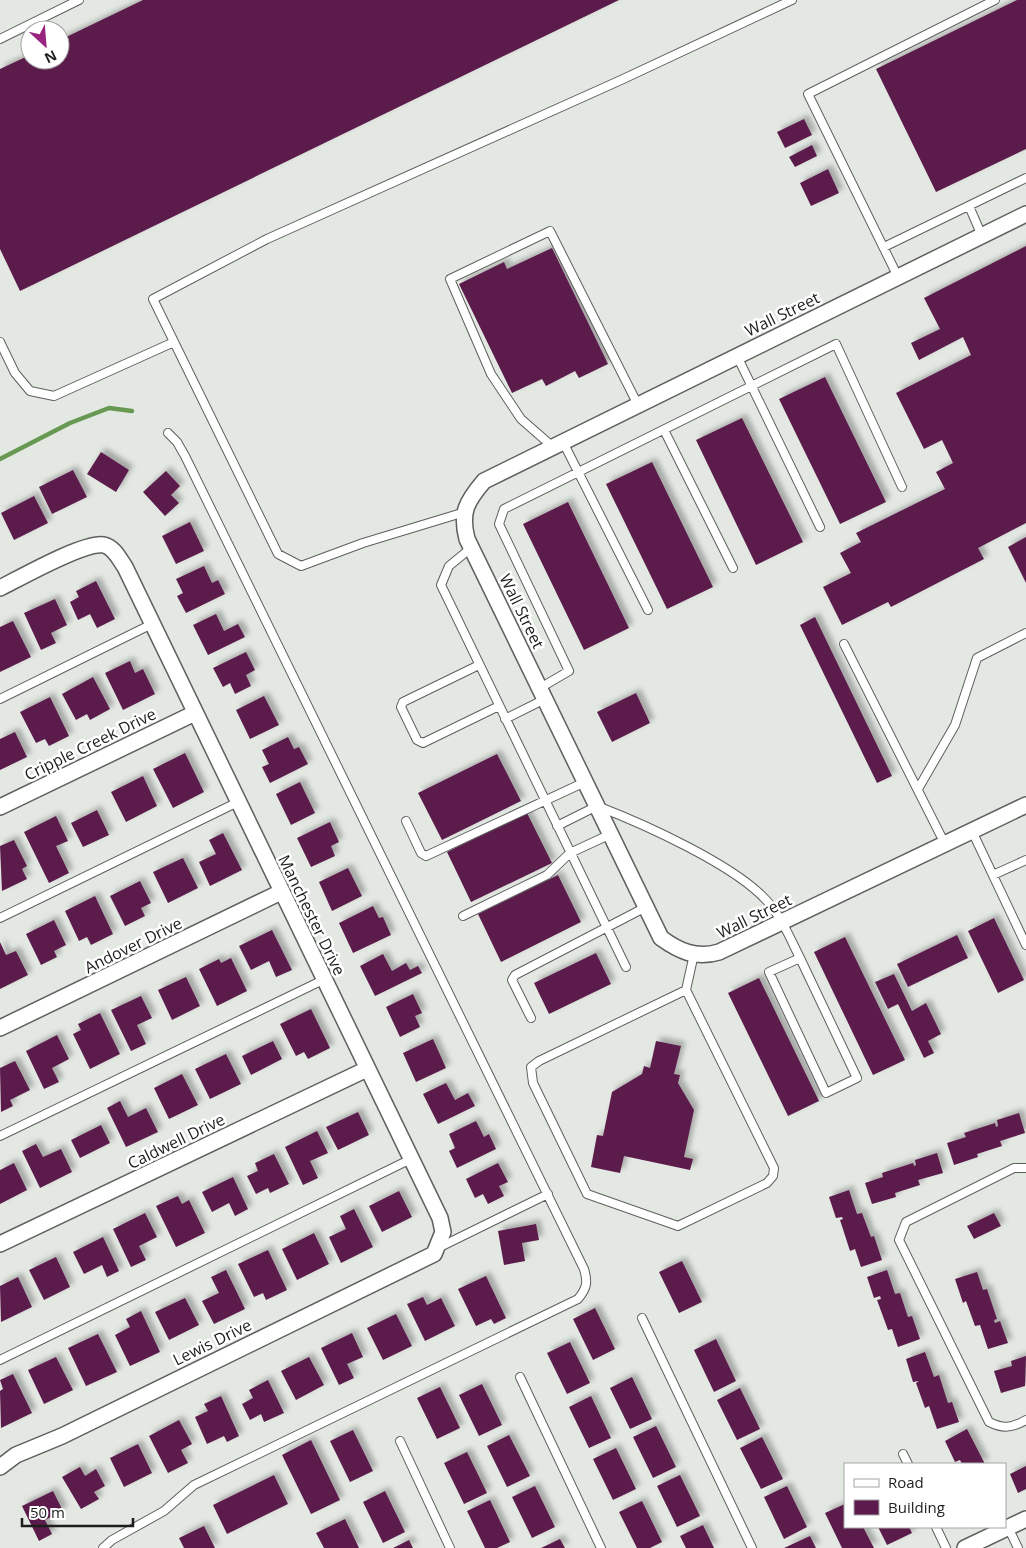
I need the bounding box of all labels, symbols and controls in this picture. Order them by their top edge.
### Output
north arrow [20,20,70,70]
text: N [42,46,60,68]
street label: Wall Street [741,286,823,342]
street label: Wall Street [494,570,550,652]
street label: Cripple Creek Drive [21,703,159,785]
street label: Manchester Drive [273,851,351,979]
street label: Wall Street [713,888,795,944]
street label: Andover Drive [80,912,186,978]
street label: Caldwell Drive [124,1108,228,1174]
street label: Lewis Drive [169,1314,255,1370]
legend [844,1463,1006,1528]
text: Road [888,1472,924,1492]
scale bar [22,1496,134,1528]
text: Building [888,1497,945,1517]
text: 50 m [30,1502,65,1522]

